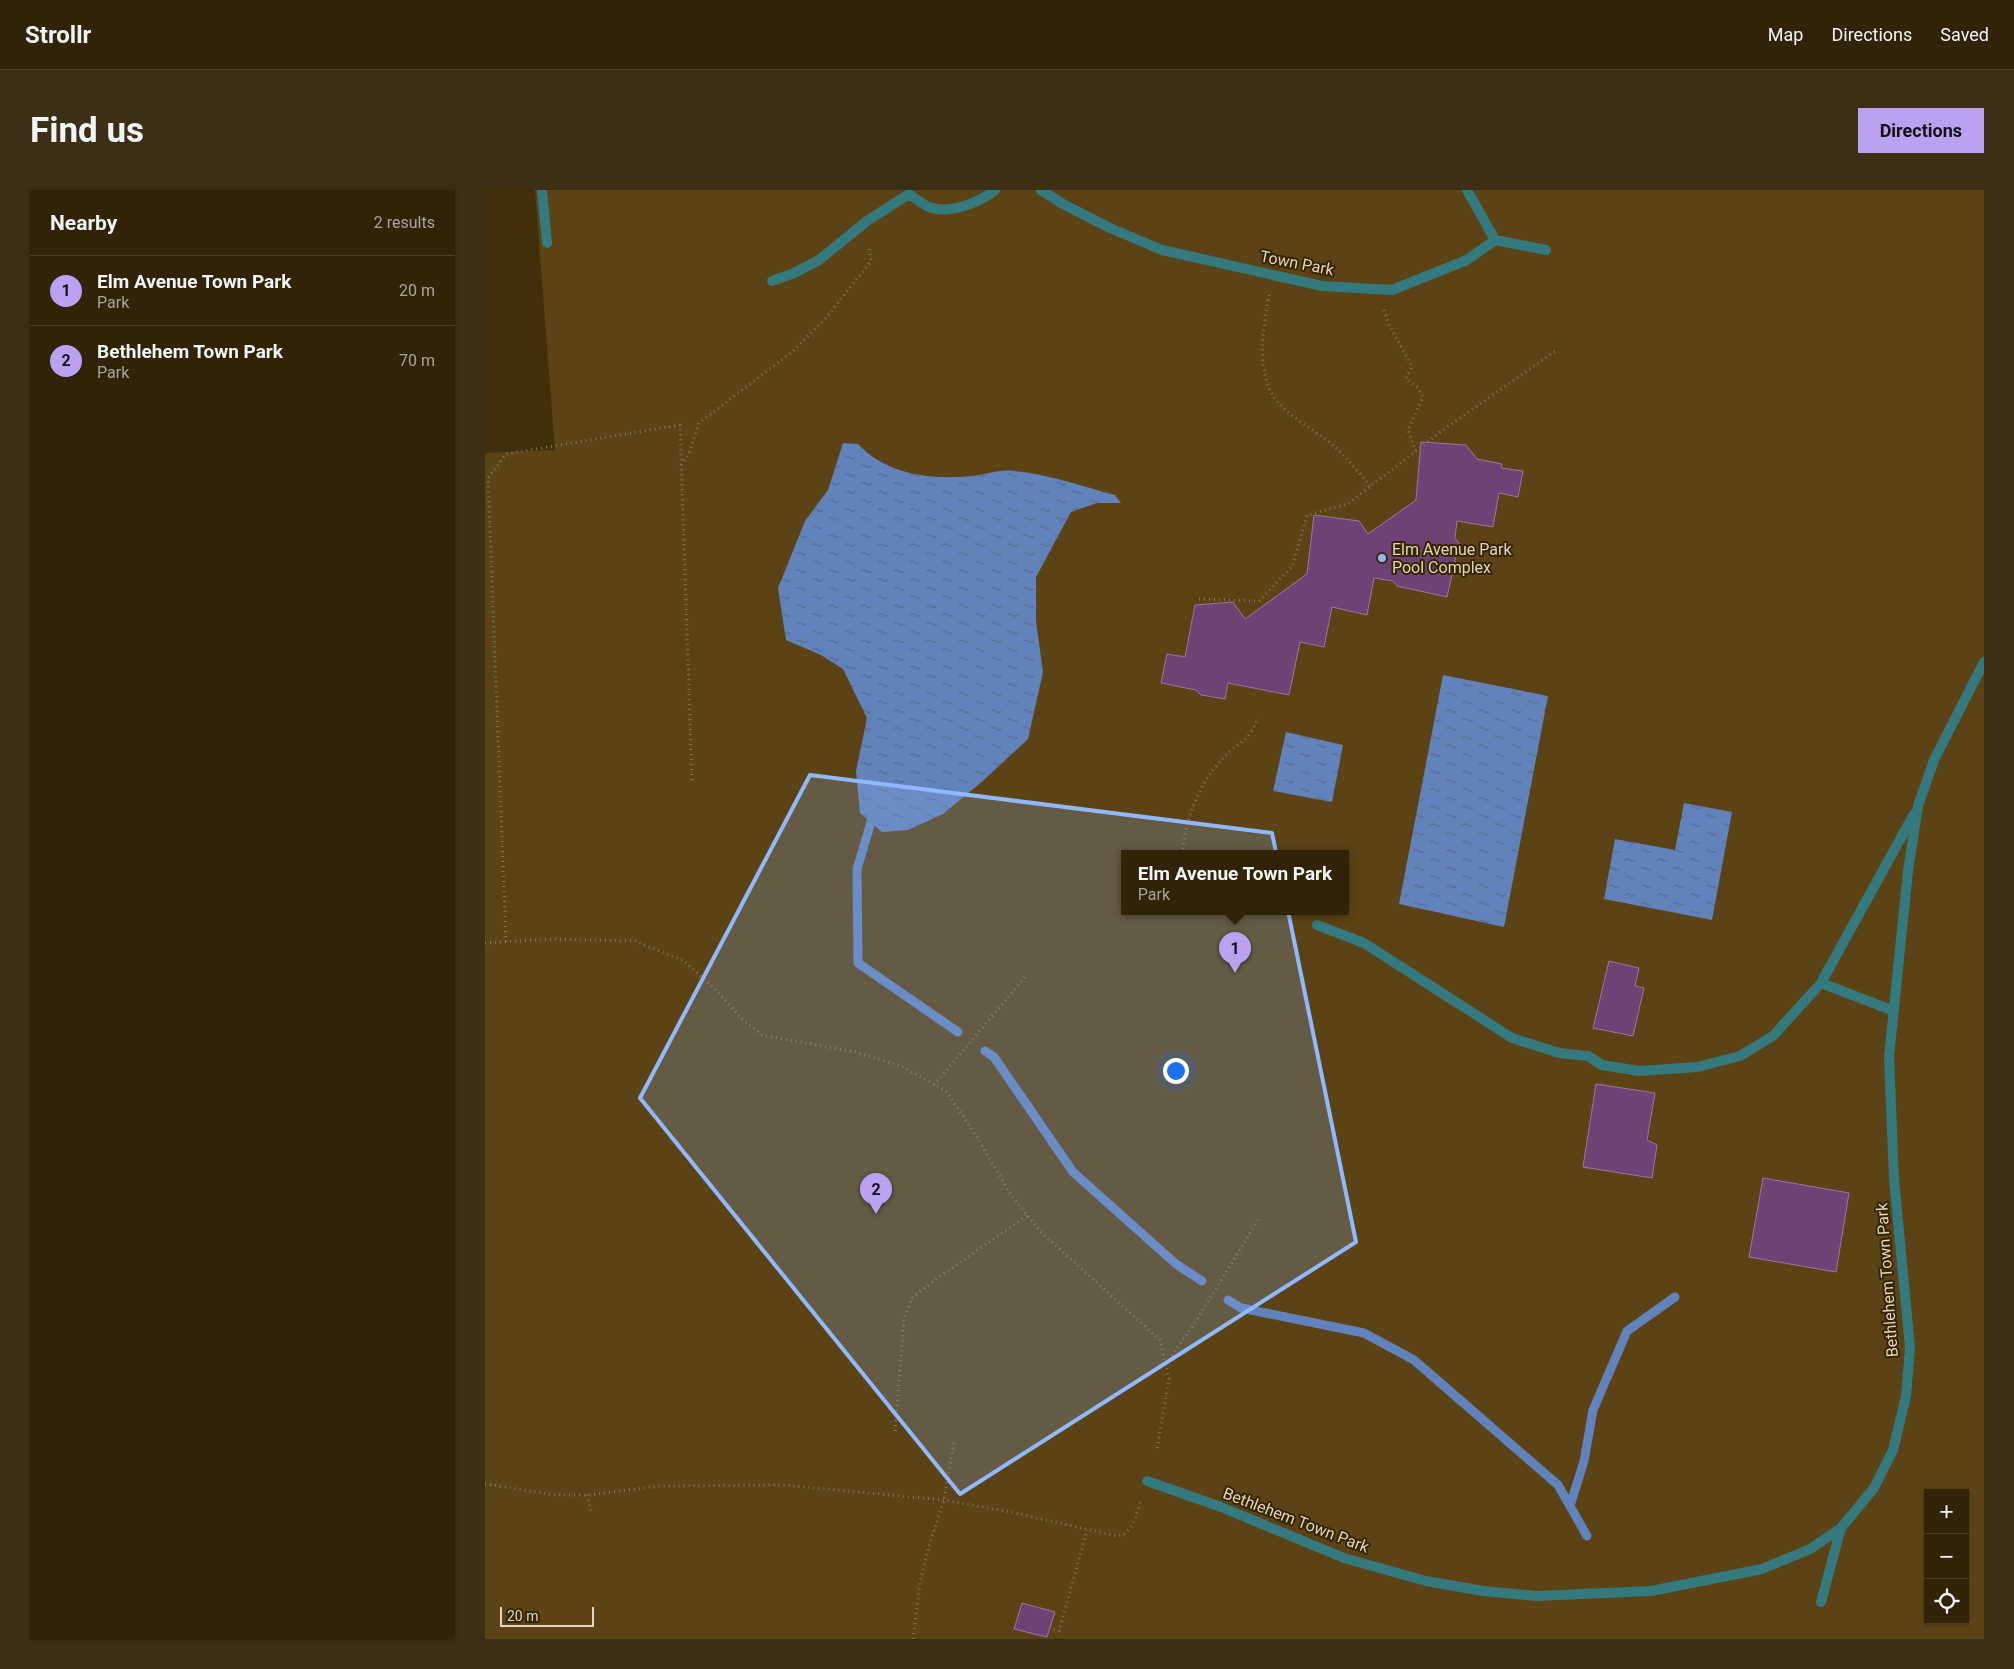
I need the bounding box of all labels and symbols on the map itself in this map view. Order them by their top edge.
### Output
street label: Town Park [1258,247,1336,280]
place label: Elm Avenue Park Pool Complex [1392,540,1512,577]
marker: Elm Avenue Park Pool Complex [1376,552,1388,564]
pin: 1 [1219,932,1251,973]
your location [1163,1058,1189,1084]
pin: 2 [860,1173,892,1214]
street label: Bethlehem Town Park [1872,1201,1902,1358]
street label: Bethlehem Town Park [1220,1483,1373,1557]
scale bar [500,1604,594,1627]

